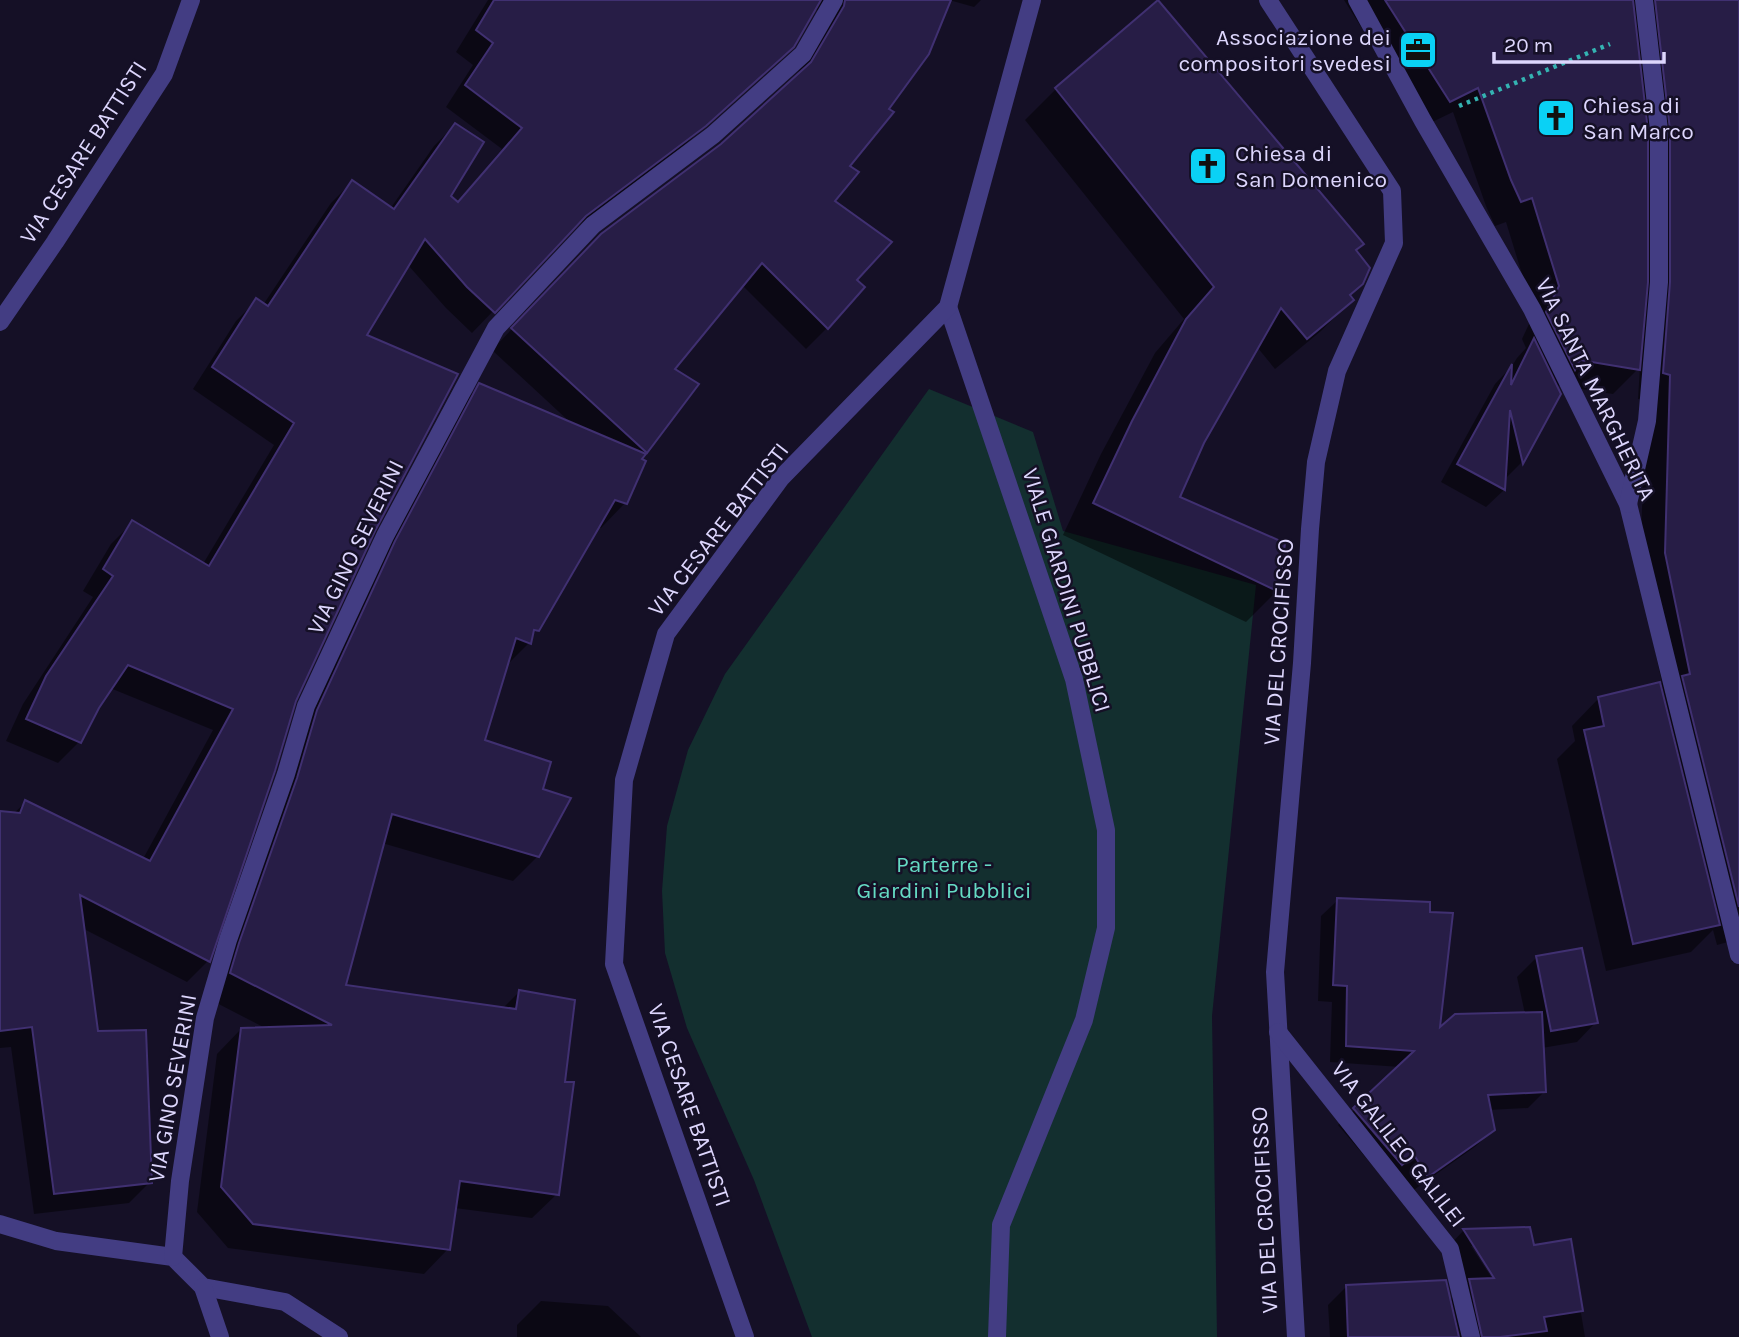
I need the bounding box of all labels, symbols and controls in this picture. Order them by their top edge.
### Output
scale bar [1494,21,1664,65]
place label: Associazione dei compositori svedesi [1178,24,1391,77]
office icon: Associazione dei compositori svedesi [1397,29,1439,71]
text: 20 m [1504,33,1553,57]
street label: VIA CESARE BATTISTI [14,56,153,249]
place label: Chiesa di San Marco [1583,92,1694,145]
church icon: Chiesa di San Marco [1535,97,1577,139]
place label: Chiesa di San Domenico [1235,140,1387,193]
church icon: Chiesa di San Domenico [1187,145,1229,187]
street label: VIA SANTA MARGHERITA [1530,273,1661,505]
street label: VIA CESARE BATTISTI [642,437,794,621]
street label: VIA GINO SEVERINI [302,456,409,639]
street label: VIALE GIARDINI PUBBLICI [1017,465,1117,715]
street label: VIA DEL CROCIFISSO [1258,538,1299,746]
park label: Parterre - Giardini Pubblici [856,851,1032,904]
street label: VIA GINO SEVERINI [143,992,202,1184]
street label: VIA CESARE BATTISTI [642,1000,737,1210]
street label: VIA GALILEO GALILEI [1326,1056,1472,1232]
street label: VIA DEL CROCIFISSO [1246,1106,1283,1314]

